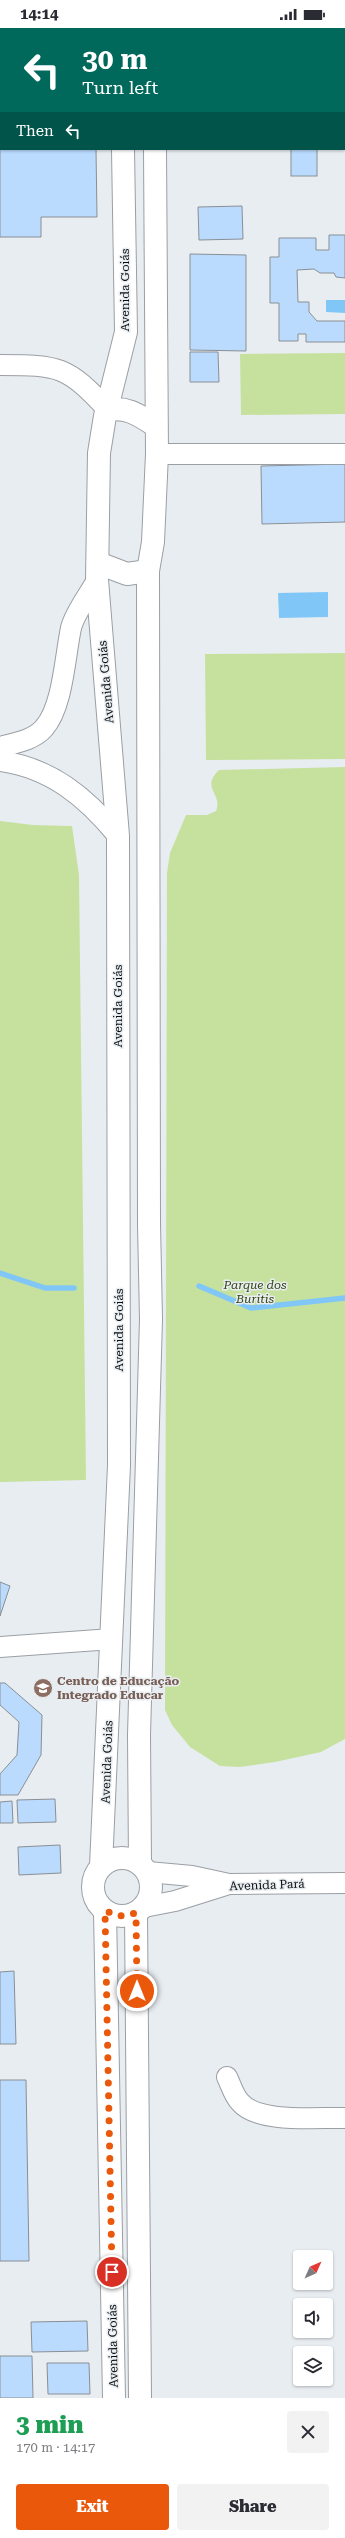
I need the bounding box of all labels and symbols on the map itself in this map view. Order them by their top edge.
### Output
street label: Avenida Goiás [118,248,132,332]
street label: Avenida Goiás [95,640,117,724]
street label: Avenida Goiás [111,964,125,1048]
park label: Parque dos Buritis [223,1278,287,1306]
street label: Avenida Goiás [112,1288,126,1372]
place label: Centro de Educação Integrado Educar [57,1674,179,1702]
school or university icon: Centro de Educação Integrado Educar [32,1677,54,1699]
street label: Avenida Goiás [99,1720,115,1804]
street label: Avenida Pará [229,1877,305,1893]
position arrow [116,1970,158,2012]
north arrow [293,2250,333,2290]
pin [95,2255,129,2289]
street label: Avenida Goiás [105,2304,121,2388]

